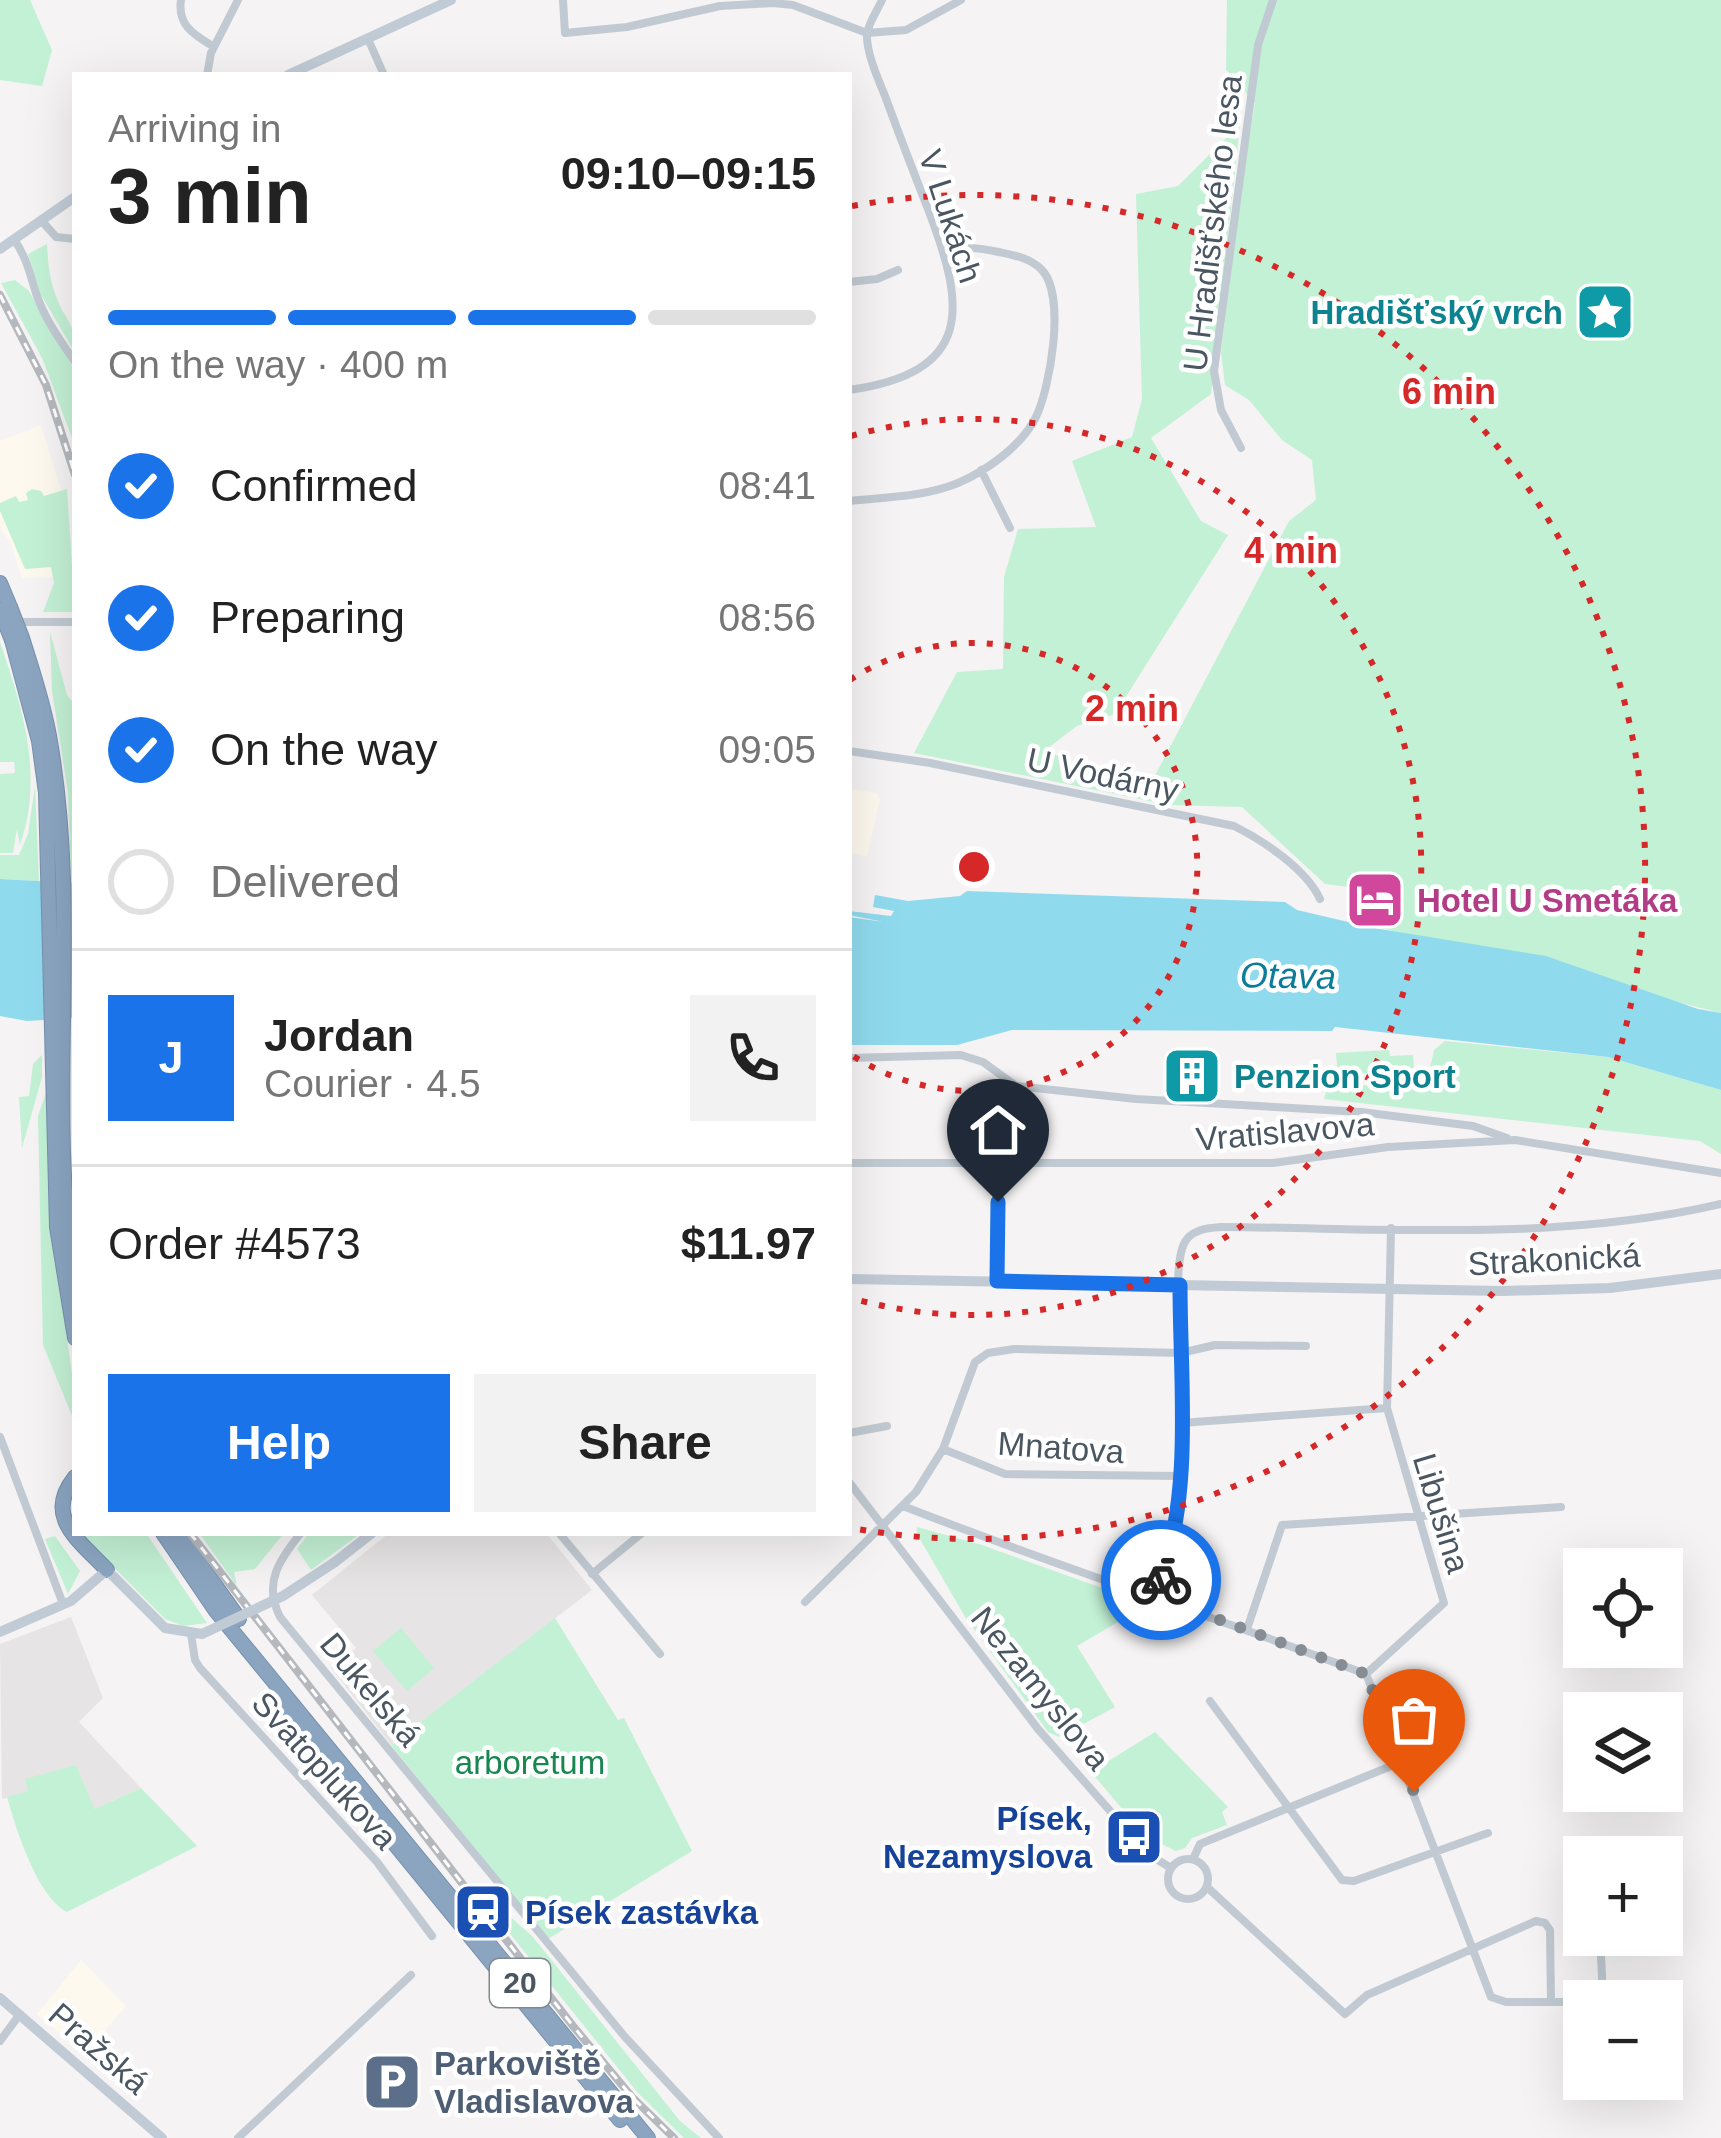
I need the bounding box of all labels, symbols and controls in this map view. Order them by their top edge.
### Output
street label: U Hradišťského lesa [1176,72,1249,373]
text: Arriving in [108,107,281,150]
street label: V Lukách [912,145,989,287]
text: 09:10–09:15 [561,148,816,199]
text: 3 min [108,152,312,240]
place icon: Hradišťský vrch [1574,281,1636,343]
place label: Hradišťský vrch [1311,294,1563,331]
text: On the way · 400 m [108,343,448,386]
text: 6 min [1402,371,1496,412]
icon: check [108,453,174,519]
text: Confirmed [210,460,418,511]
text: 08:41 [718,464,816,507]
text: 4 min [1244,530,1338,571]
icon: check [108,585,174,651]
text: Preparing [210,592,405,643]
text: 08:56 [718,596,816,639]
text: 2 min [1085,688,1179,729]
icon: check [108,717,174,783]
text: On the way [210,724,438,775]
text: 09:05 [718,728,816,771]
street label: U Vodárny [1024,740,1183,809]
centre of rings [953,846,995,888]
text: Delivered [210,856,400,907]
hotel icon: Hotel U Smetáka [1344,869,1406,931]
place label: Hotel U Smetáka [1417,882,1678,919]
water label: Otava [1240,954,1336,997]
button: phone [690,995,816,1121]
text: Jordan [264,1010,414,1061]
text: J [158,1032,184,1083]
building icon: Penzion Sport [1161,1045,1223,1107]
place label: Penzion Sport [1234,1058,1456,1095]
text: Courier · 4.5 [264,1062,481,1105]
pin [947,1079,1049,1202]
icon: home [965,1097,1031,1163]
street label: Vratislavova [1195,1105,1376,1158]
text: Order #4573 [108,1218,361,1269]
text: $11.97 [681,1218,816,1269]
street label: Strakonická [1467,1236,1642,1282]
button: Help [108,1374,450,1512]
button: Share [474,1374,816,1512]
street label: Mnatova [997,1425,1126,1470]
street label: Libušina [1406,1449,1477,1578]
courier [1101,1520,1221,1640]
icon: bike [1128,1547,1194,1613]
map controls [1563,1548,1683,2100]
button: locate [1563,1548,1683,1668]
street label: Nezamyslova [964,1600,1118,1777]
street label: Dukelská [313,1625,429,1754]
pin [1363,1669,1465,1792]
street label: Svatoplukova [245,1684,405,1857]
icon: bag [1381,1687,1447,1753]
button: layers [1563,1692,1683,1812]
park label: arboretum [455,1744,605,1781]
place label: Písek, Nezamyslova [883,1800,1093,1875]
bus stop icon: Písek, Nezamyslova [1103,1806,1165,1868]
button: + [1563,1836,1683,1956]
station icon: Písek zastávka [452,1881,514,1943]
place label: Písek zastávka [525,1894,759,1931]
road number: 20 [490,1959,550,2007]
button: − [1563,1980,1683,2100]
street label: Pražská [42,1995,156,2102]
place label: Parkoviště Vladislavova [434,2045,635,2120]
parking icon: Parkoviště Vladislavova [361,2051,423,2113]

